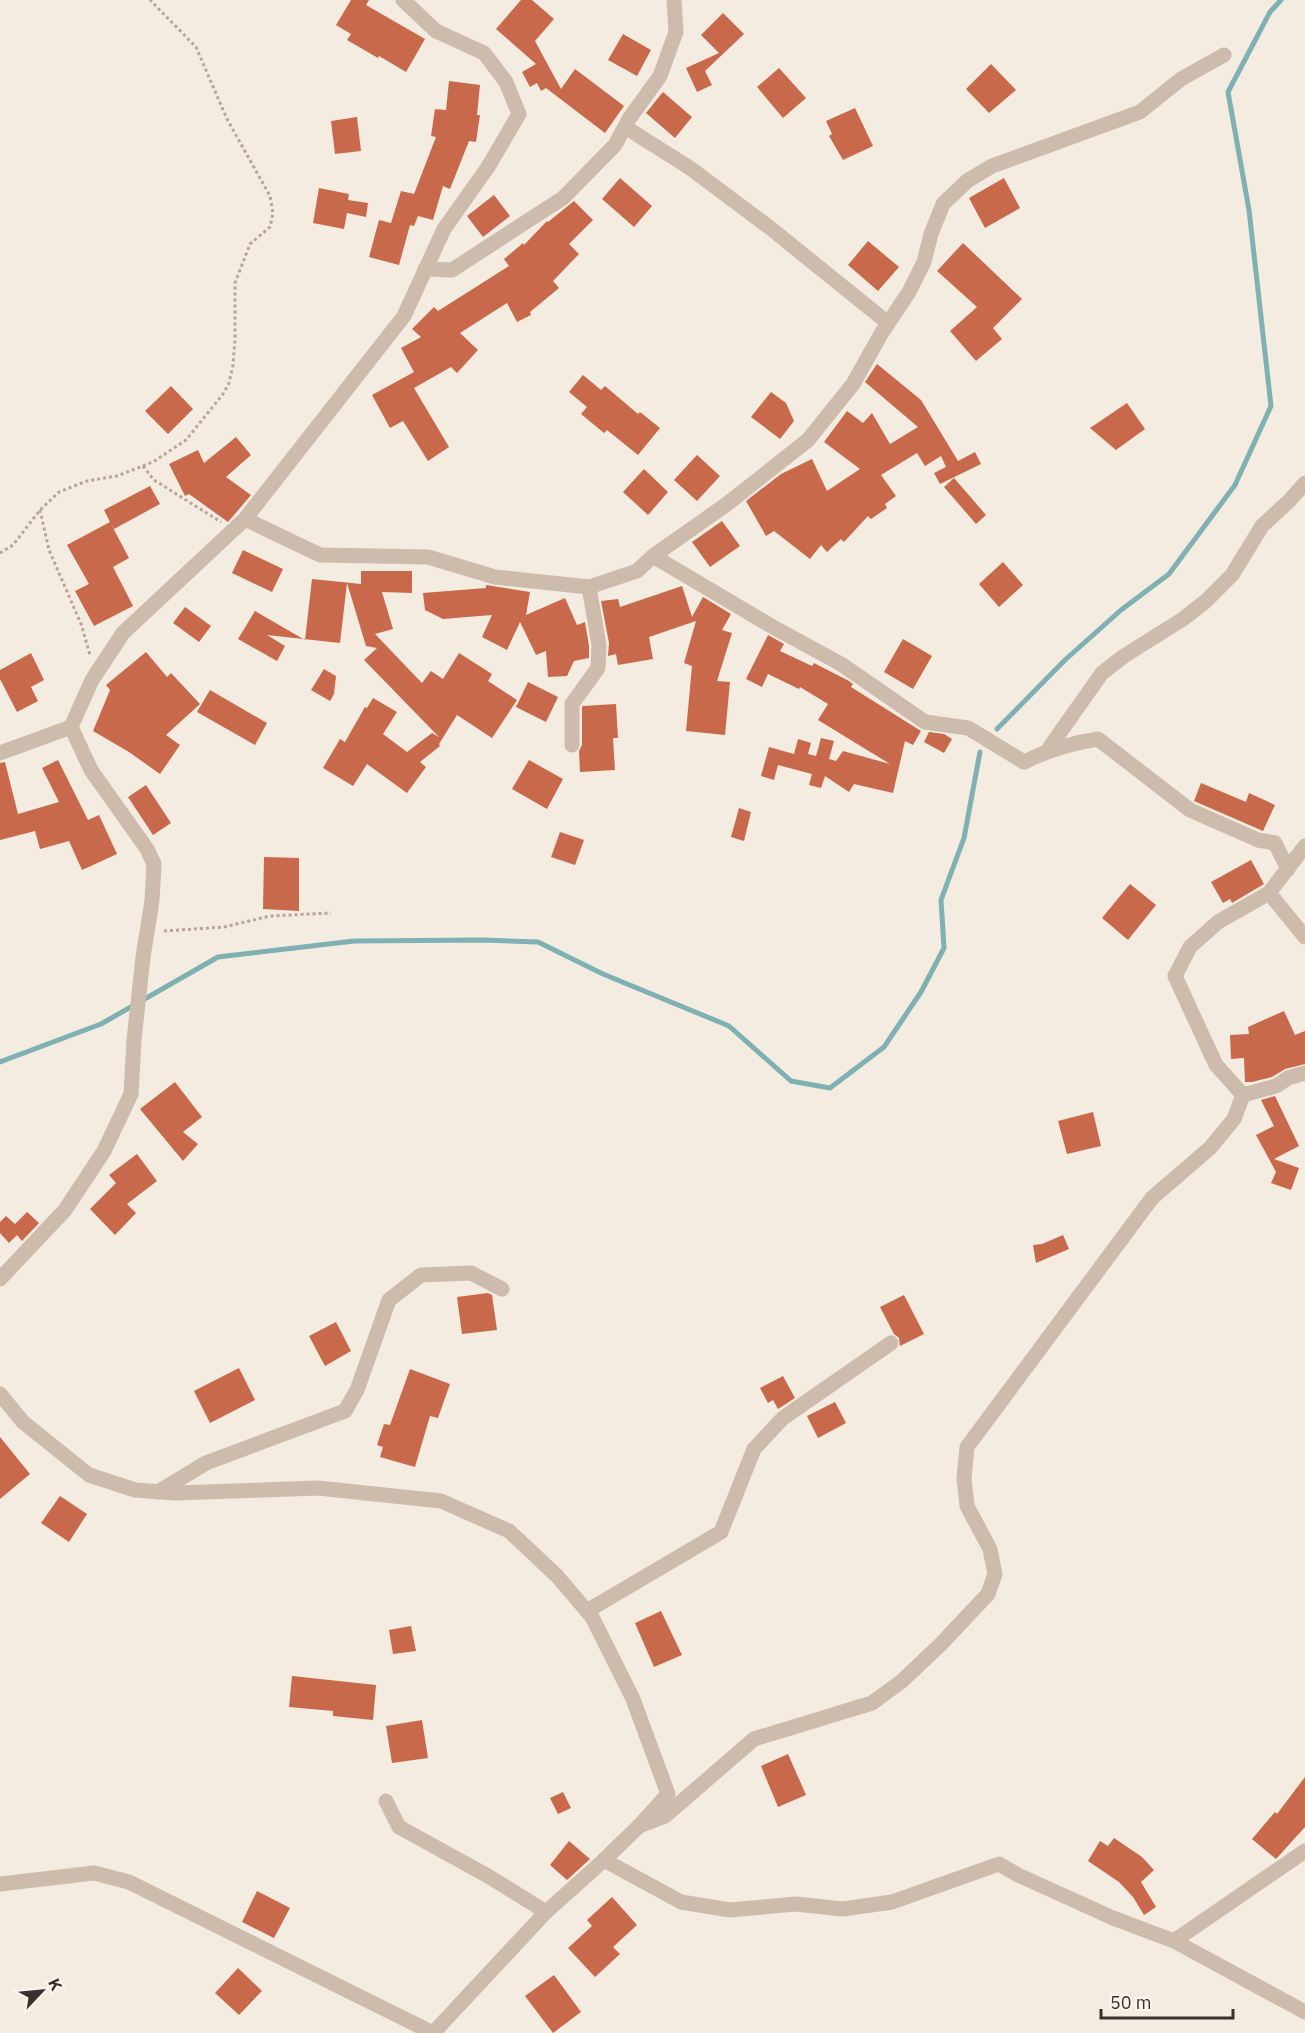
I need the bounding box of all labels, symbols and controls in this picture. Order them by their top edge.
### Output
north arrow [12,1961,72,2021]
text: K [44,1975,67,1994]
scale bar [1101,1982,1233,2020]
text: 50 m [1110,1991,1152,2014]

